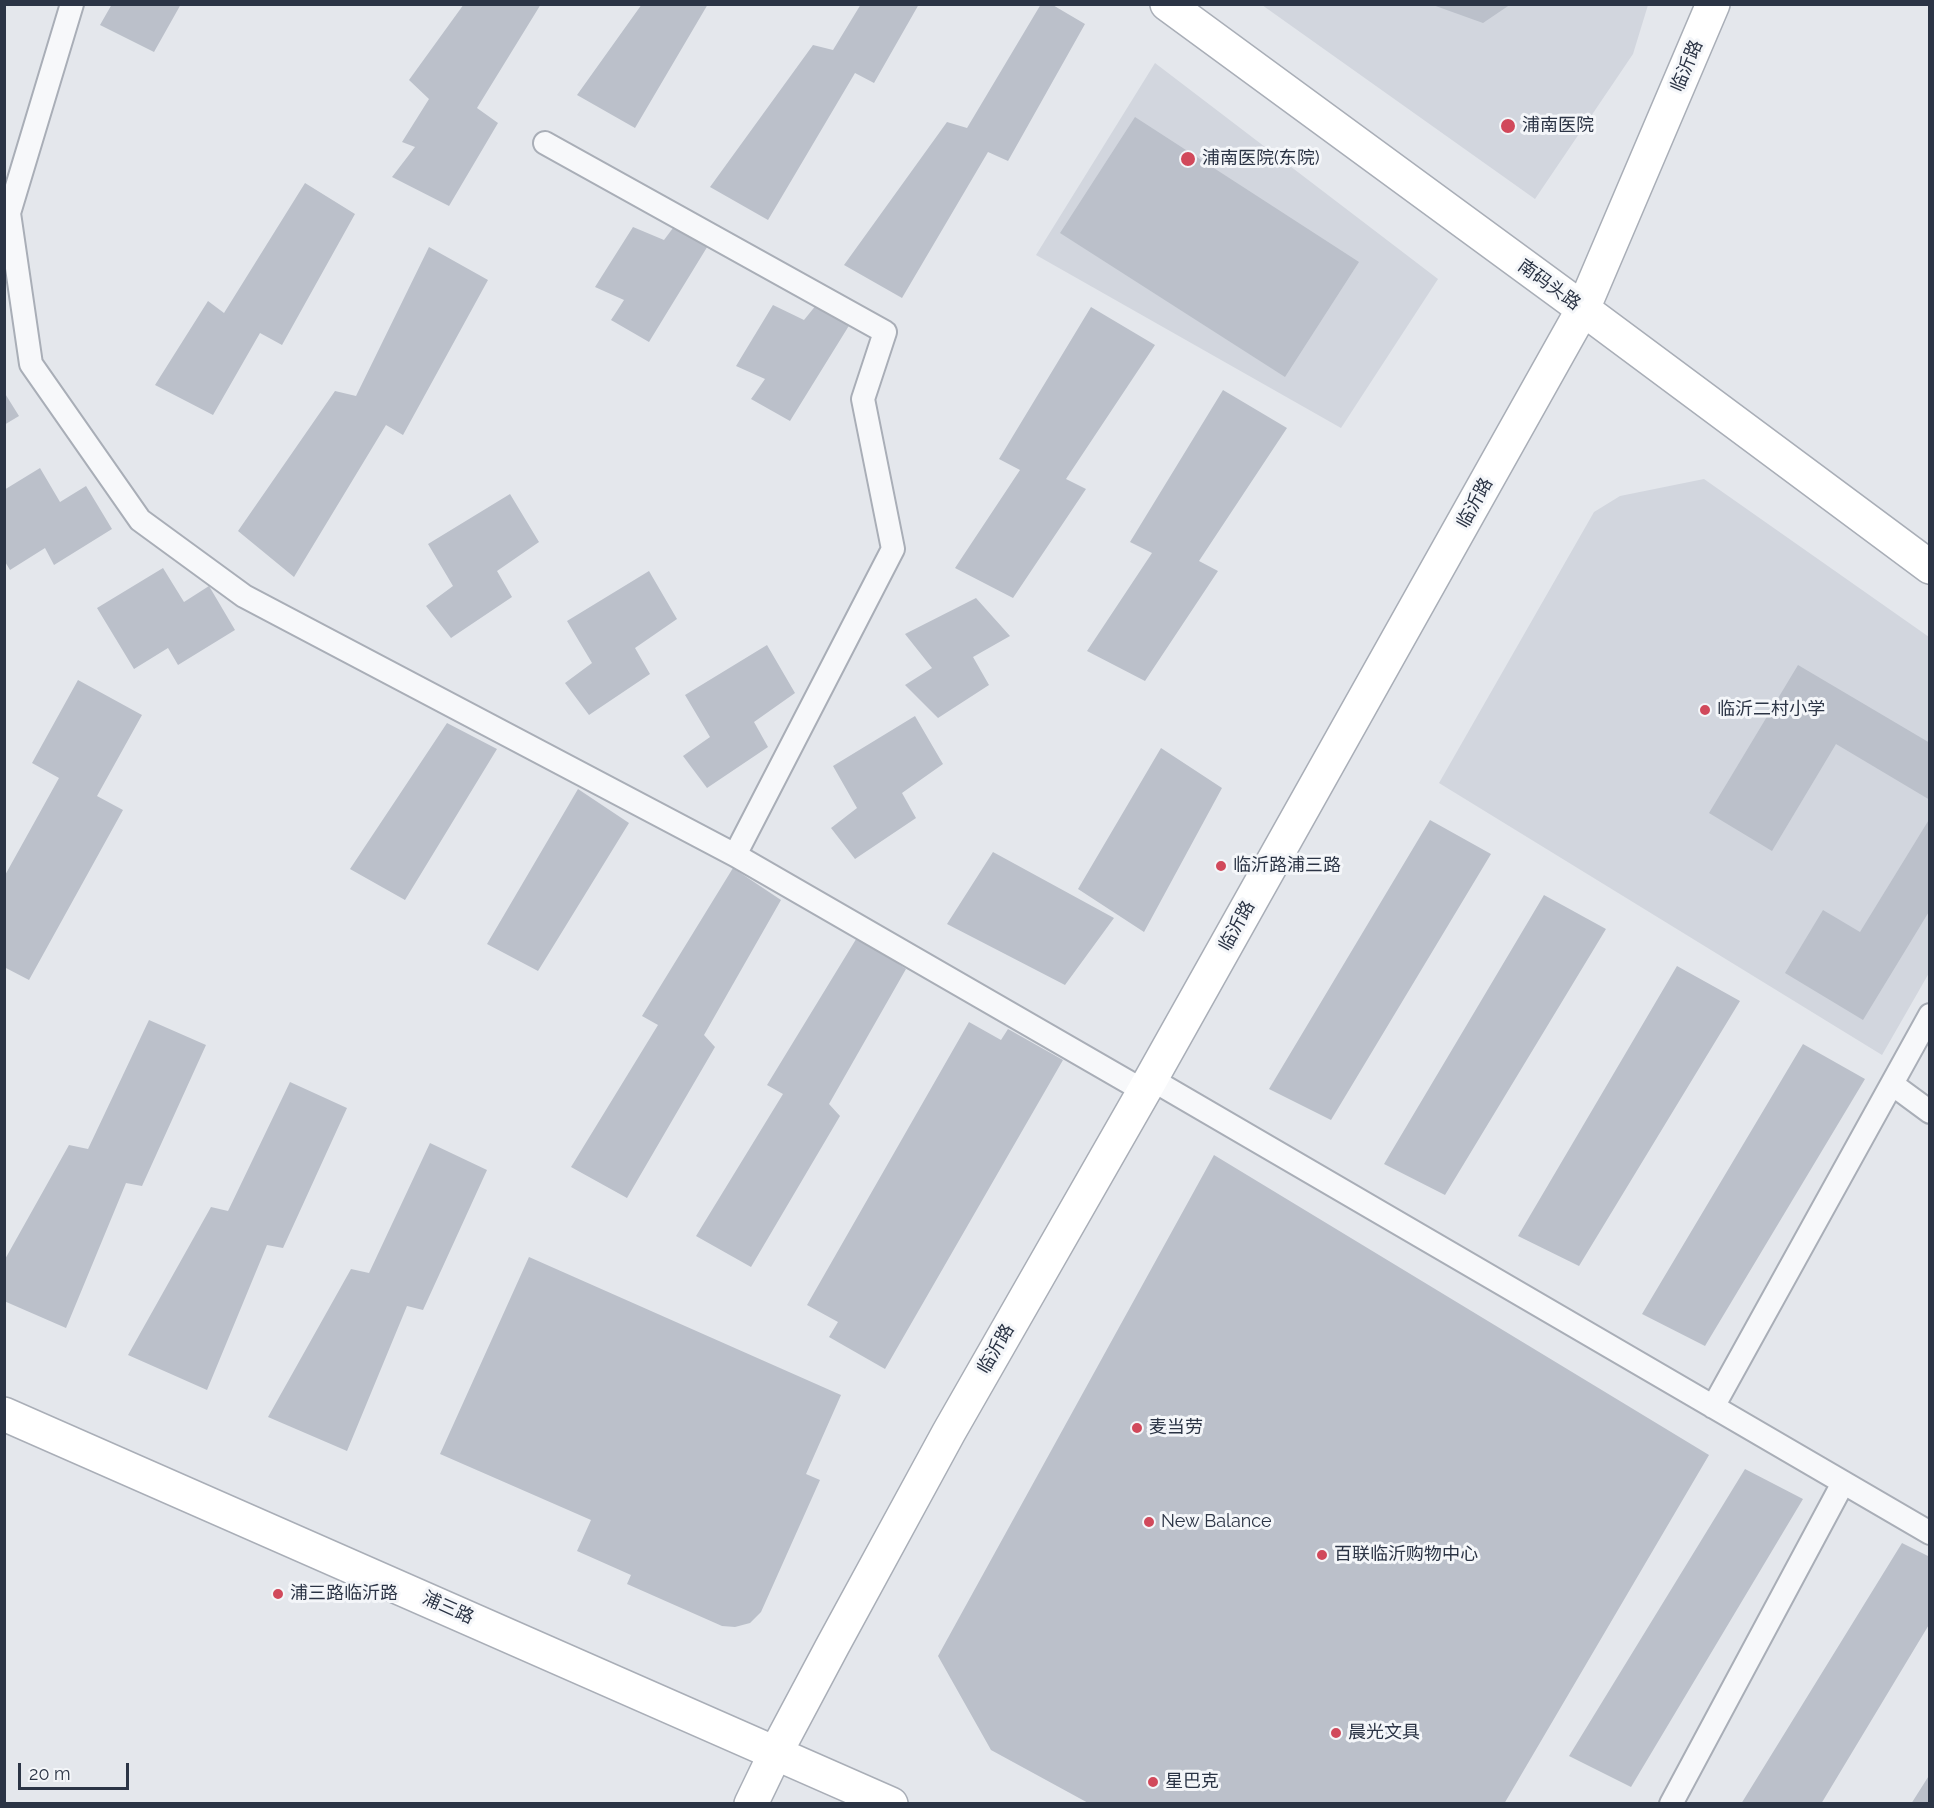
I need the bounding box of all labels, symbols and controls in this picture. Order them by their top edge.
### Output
street label: 临沂路 [1667,37,1707,95]
place label: 浦南医院 [1522,115,1594,137]
marker: 浦南医院 [1499,117,1517,135]
place label: 浦南医院(东院) [1202,148,1320,170]
marker: 浦南医院(东院) [1179,150,1197,168]
street label: 南码头路 [1514,255,1584,315]
street label: 临沂路 [1452,474,1498,532]
place label: 临沂二村小学 [1717,699,1825,721]
marker: 临沂二村小学 [1698,703,1712,717]
place label: 临沂路浦三路 [1233,855,1341,877]
marker: 临沂路浦三路 [1214,859,1228,873]
street label: 临沂路 [1214,897,1260,955]
street label: 临沂路 [973,1320,1019,1378]
place label: 麦当劳 [1149,1417,1203,1439]
marker: 麦当劳 [1130,1421,1144,1435]
place label: New Balance [1161,1511,1272,1533]
marker: New Balance [1142,1515,1156,1529]
place label: 百联临沂购物中心 [1334,1544,1478,1566]
marker: 百联临沂购物中心 [1315,1548,1329,1562]
place label: 浦三路临沂路 [290,1583,398,1605]
marker: 浦三路临沂路 [271,1587,285,1601]
street label: 浦三路 [419,1587,477,1629]
place label: 晨光文具 [1348,1722,1420,1744]
marker: 晨光文具 [1329,1726,1343,1740]
scale bar [21,1751,132,1789]
text: 20 m [29,1763,71,1784]
place label: 星巴克 [1165,1771,1219,1793]
marker: 星巴克 [1146,1775,1160,1789]

